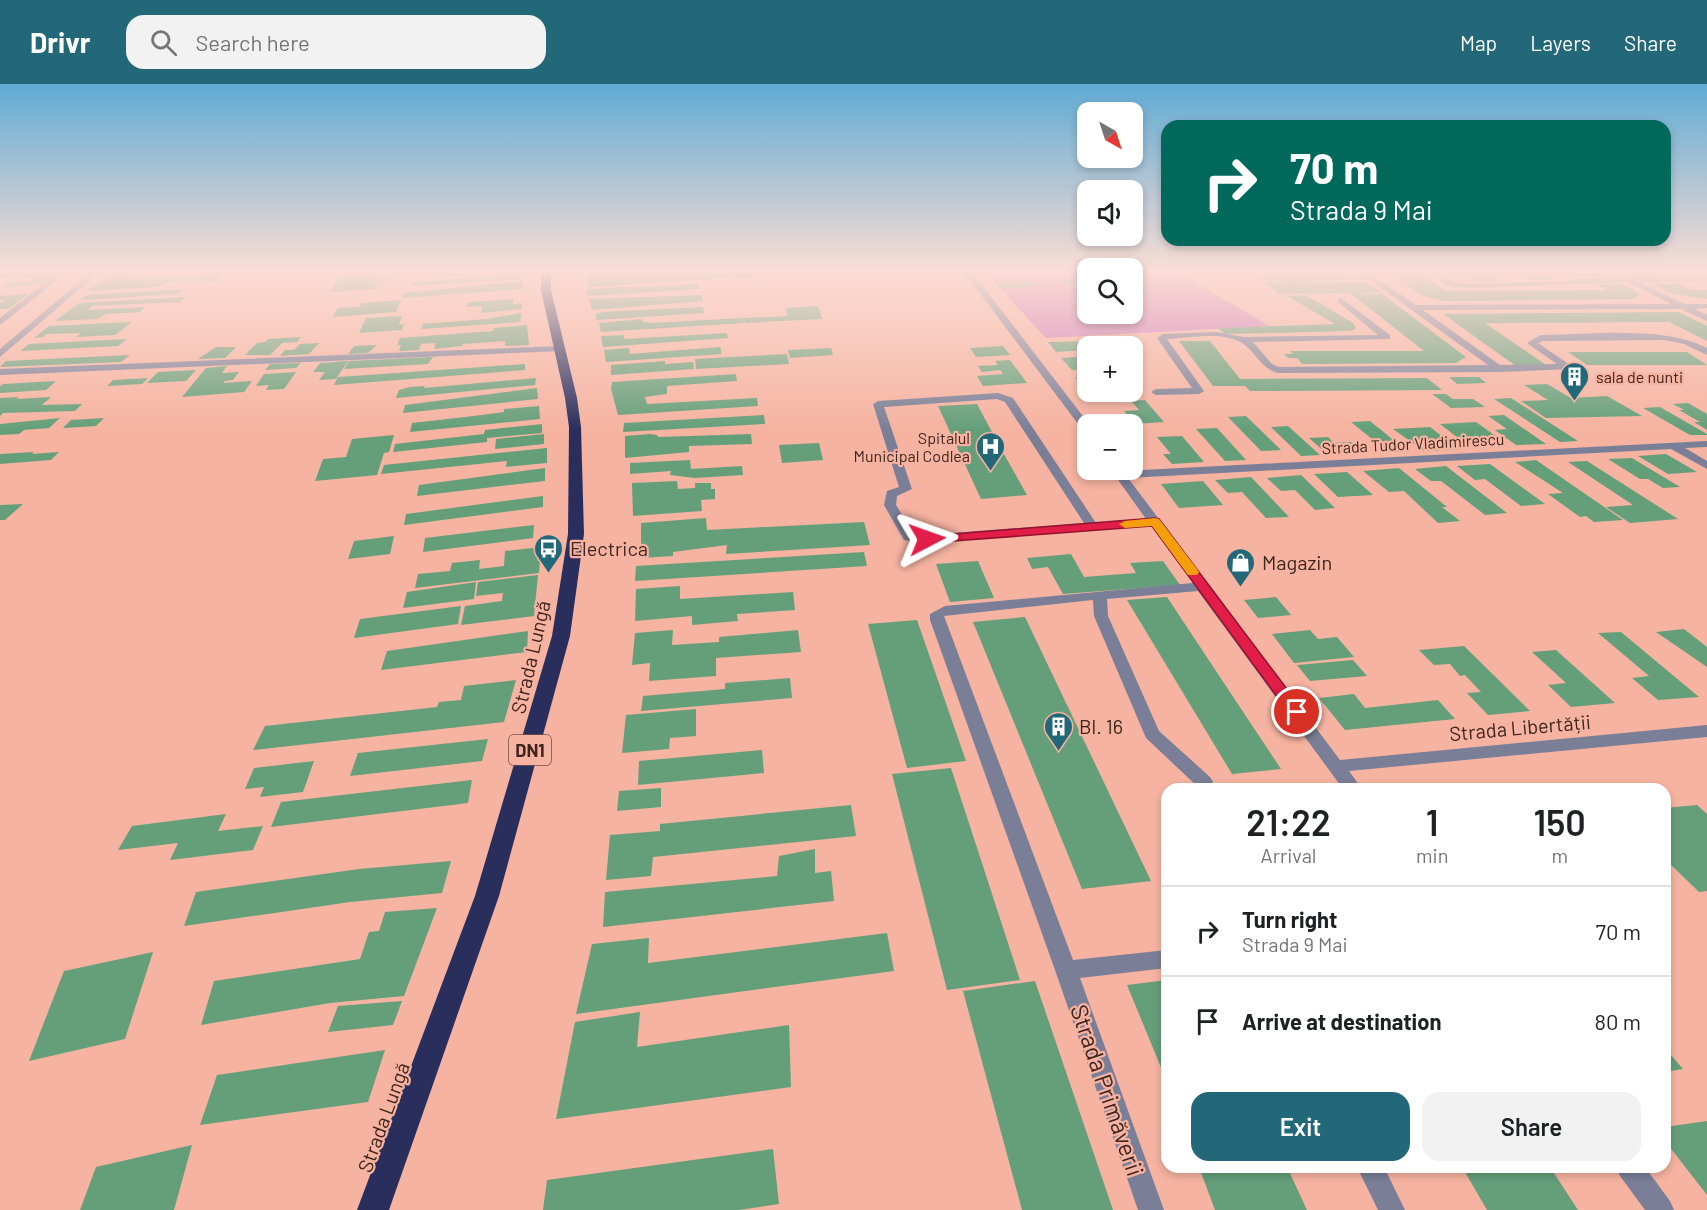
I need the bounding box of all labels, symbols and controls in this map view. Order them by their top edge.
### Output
search box [126,15,546,69]
text: Drivr [30,25,90,59]
icon: search [147,26,180,59]
text: Search here [195,29,310,55]
text: Map [1460,30,1497,55]
text: Layers [1530,30,1591,55]
text: Share [1624,30,1677,55]
north arrow [1077,102,1143,168]
map controls [1077,102,1143,480]
text: 70 m [1290,142,1378,192]
icon: right [1191,144,1269,222]
button: sound [1077,180,1143,246]
text: Strada 9 Mai [1290,193,1433,225]
button: search [1077,258,1143,324]
button: + [1077,336,1143,402]
building icon: sala de nunti [1559,360,1591,402]
place label: sala de nunti [1596,367,1683,386]
button: − [1077,414,1143,480]
place label: Spitalul Municipal Codlea [854,428,970,465]
street label: Strada Tudor Vladimirescu [1321,429,1505,457]
hospital icon: Spitalul Municipal Codlea [975,430,1007,472]
position arrow [895,507,959,571]
bus stop icon: Electrica [533,532,565,574]
place label: Electrica [570,536,648,560]
shop icon: Magazin [1225,546,1257,588]
place label: Magazin [1262,550,1332,574]
street label: Strada Lungă [505,598,555,716]
pin [1271,686,1322,737]
icon: arrive [1280,695,1313,728]
street label: Strada Libertății [1448,709,1592,745]
building icon: Bl. 16 [1042,710,1074,752]
place label: Bl. 16 [1079,714,1123,738]
road number: DN1 [509,735,551,765]
text: 21:22 [1246,800,1331,843]
text: 1 [1426,800,1439,843]
text: 150 [1534,800,1586,843]
text: Arrival [1261,843,1316,867]
text: min [1416,843,1448,867]
text: m [1551,843,1568,867]
text: Turn right [1242,906,1337,932]
icon: right [1191,915,1224,948]
text: 70 m [1596,918,1641,944]
text: Strada 9 Mai [1242,932,1348,956]
street label: Strada Primăverii [1065,1000,1151,1180]
icon: arrive [1191,1005,1224,1038]
text: Arrive at destination [1242,1008,1441,1034]
text: 80 m [1595,1008,1641,1034]
street label: Strada Lungă [352,1059,414,1175]
button: Exit [1191,1092,1410,1161]
button: Share [1422,1092,1641,1161]

